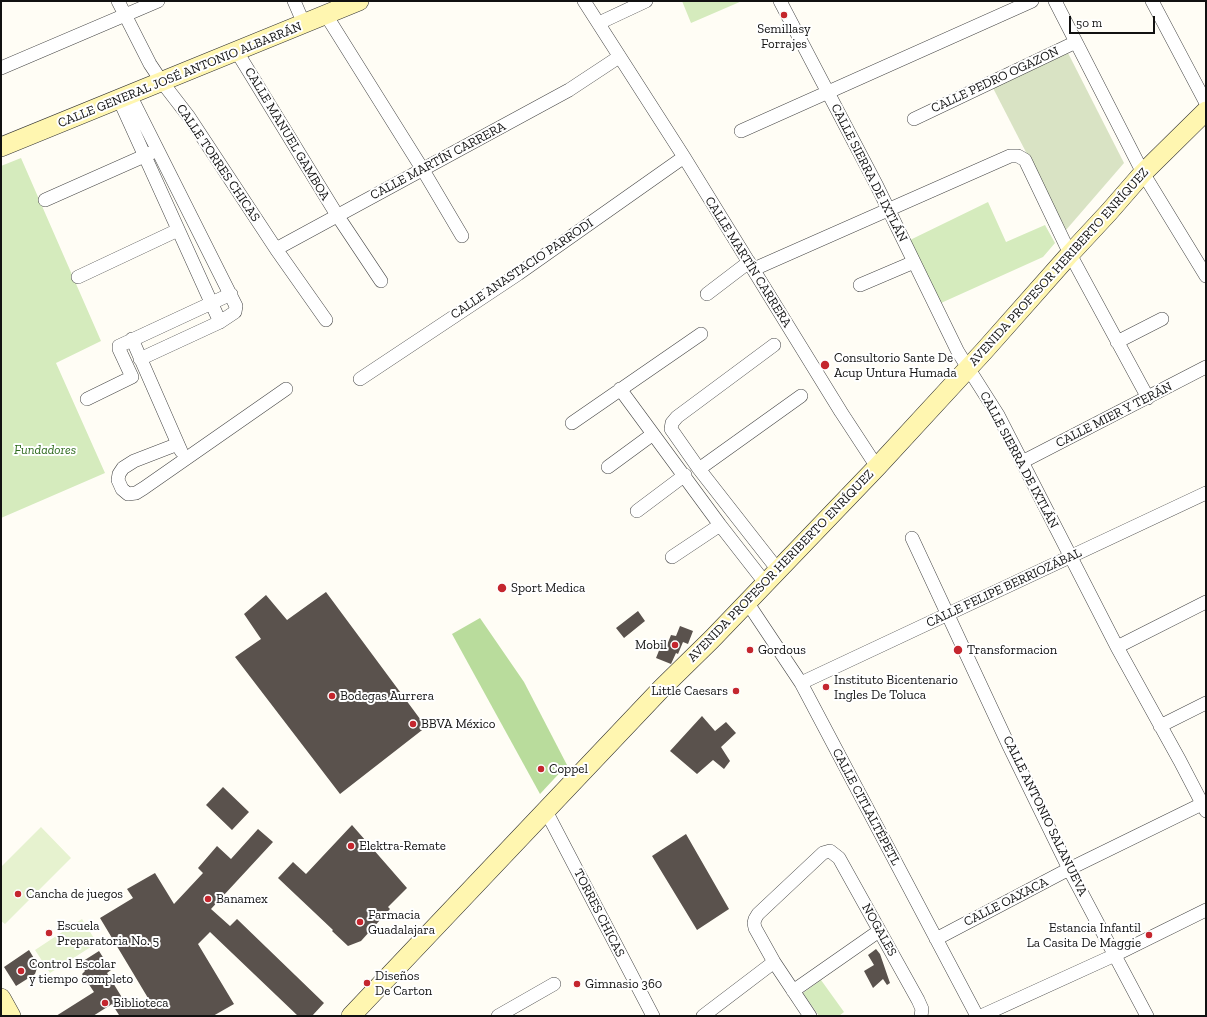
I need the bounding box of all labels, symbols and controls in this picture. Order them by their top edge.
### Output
scale bar [1071,8,1157,34]
marker: Semillasy Forrajes [779,10,789,20]
text: 50 m [1076,16,1102,30]
street label: CALLE GENERAL JOSÉ ANTONIO ALBARRÁN [56,19,304,131]
place label: Semillasy Forrajes [757,21,811,52]
street label: CALLE PEDRO OGAZON [929,44,1061,116]
street label: CALLE MANUEL GAMBOA [241,65,333,203]
street label: CALLE TORRES CHICAS [173,101,263,225]
street label: CALLE SIERRA DE IXTLÁN [827,101,911,245]
street label: CALLE MARTÍN CARRERA [368,119,508,203]
street label: AVENIDA PROFESOR HERIBERTO ENRÍQUEZ [966,165,1152,369]
street label: CALLE MARTÍN CARRERA [701,194,795,330]
street label: CALLE ANASTACIO PARRODI [448,215,596,323]
place label: Consultorio Sante De Acup Untura Humada [834,350,957,381]
marker: Consultorio Sante De Acup Untura Humada [819,359,831,371]
street label: CALLE MIER Y TERÁN [1053,379,1175,451]
street label: CALLE SIERRA DE IXTLÁN [976,389,1062,531]
park label: Fundadores [14,442,76,458]
street label: AVENIDA PROFESOR HERIBERTO ENRÍQUEZ [685,467,877,665]
street label: CALLE FELIPE BERRIOZÁBAL [924,545,1084,631]
place label: Sport Medica [511,580,585,596]
marker: Sport Medica [496,582,508,594]
place label: Mobil [635,637,667,653]
marker: Mobil [670,640,680,650]
place label: Gordous [758,642,806,658]
place label: Transformacion [967,642,1057,658]
marker: Transformacion [952,644,964,656]
marker: Gordous [745,645,755,655]
place label: Instituto Bicentenario Ingles De Toluca [834,672,958,703]
marker: Instituto Bicentenario Ingles De Toluca [821,682,831,692]
place label: Little Caesars [651,683,728,699]
marker: Little Caesars [731,686,741,696]
place label: Bodegas Aurrera [340,688,434,704]
marker: Bodegas Aurrera [327,691,337,701]
place label: BBVA México [421,716,496,732]
marker: BBVA México [408,719,418,729]
street label: CALLE ANTONIO SALANUEVA [999,733,1091,899]
street label: CALLE CITLALTÉPETL [829,746,903,868]
place label: Coppel [549,761,588,777]
marker: Coppel [536,764,546,774]
place label: Elektra-Remate [359,838,446,854]
marker: Elektra-Remate [346,841,356,851]
street label: TORRES CHICAS [570,866,628,960]
street label: CALLE OAXACA [961,874,1051,930]
place label: Cancha de juegos [26,886,123,902]
marker: Cancha de juegos [13,889,23,899]
place label: Banamex [216,891,268,907]
marker: Banamex [203,894,213,904]
street label: NOGALES [858,901,900,959]
place label: Farmacia Guadalajara [368,907,435,938]
marker: Farmacia Guadalajara [355,917,365,927]
place label: Escuela Preparatoria No. 5 [57,918,159,949]
place label: Estancia Infantil La Casita De Maggie [1027,920,1141,951]
marker: Escuela Preparatoria No. 5 [44,928,54,938]
marker: Estancia Infantil La Casita De Maggie [1144,930,1154,940]
place label: Control Escolar y tiempo completo [29,956,133,987]
marker: Control Escolar y tiempo completo [16,966,26,976]
place label: Diseños De Carton [375,968,432,999]
place label: Gimnasio 360 [585,976,662,992]
marker: Diseños De Carton [362,978,372,988]
marker: Gimnasio 360 [572,979,582,989]
place label: Biblioteca [113,995,168,1011]
marker: Biblioteca [100,998,110,1008]

